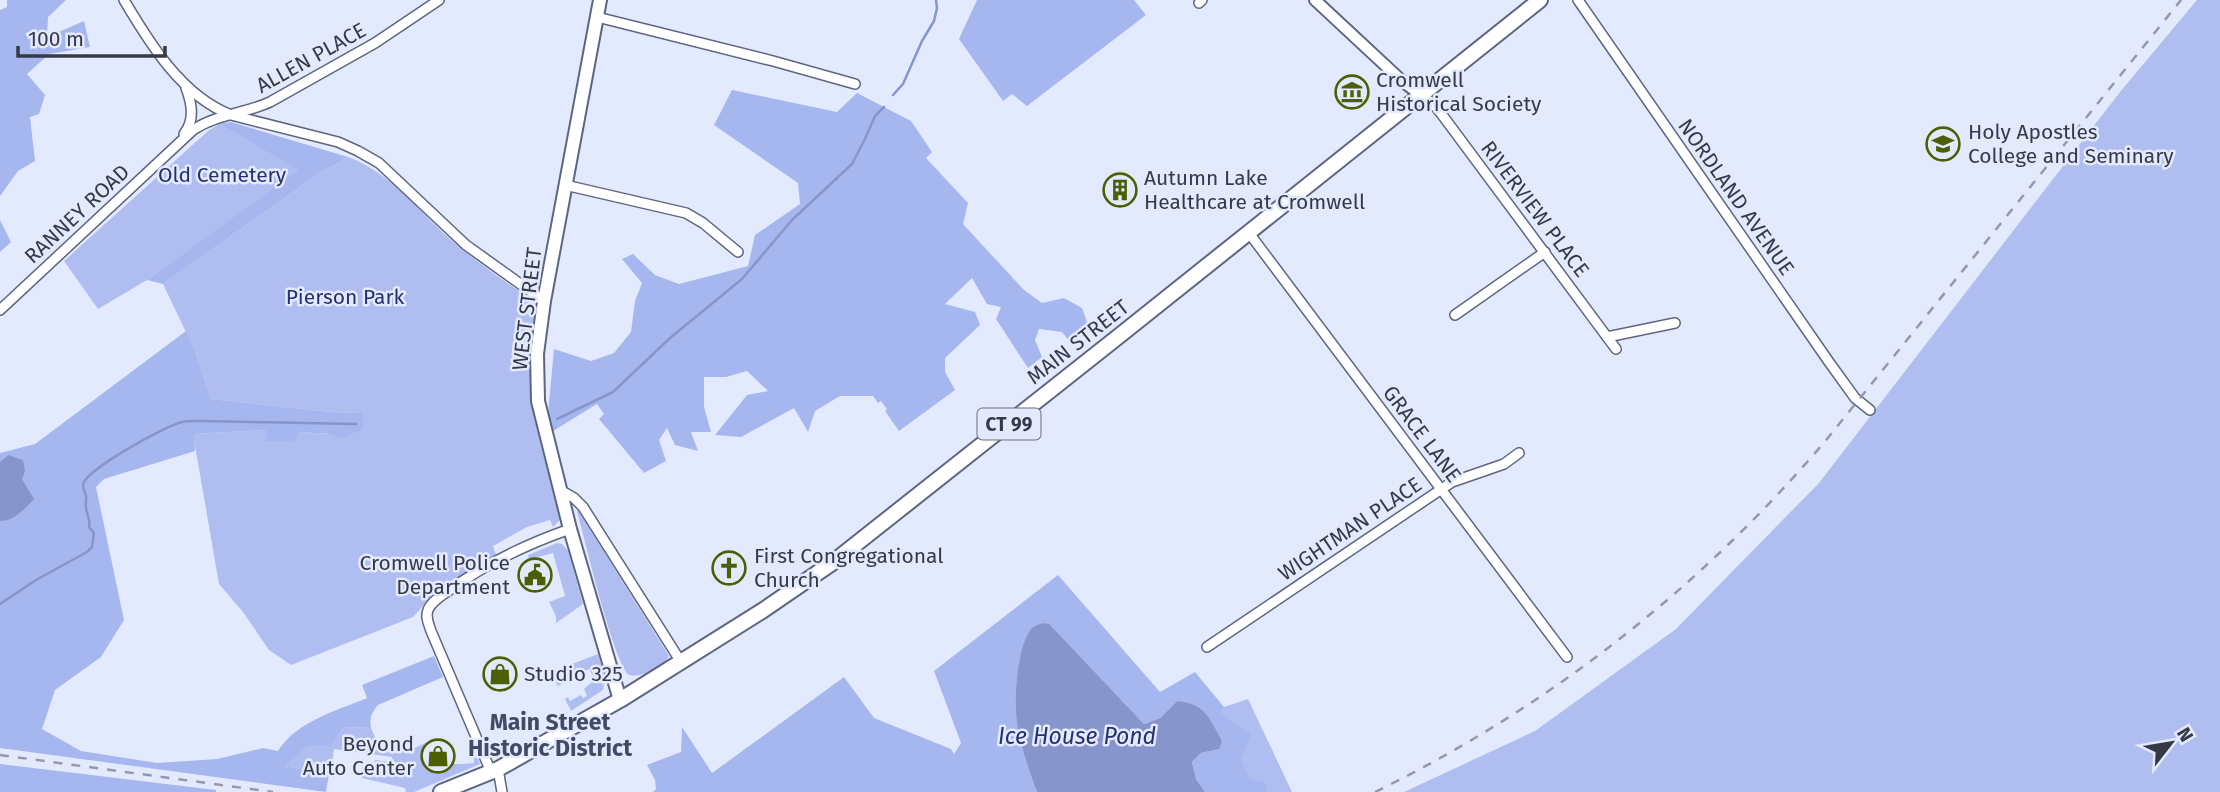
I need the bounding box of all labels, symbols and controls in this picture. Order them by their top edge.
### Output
scale bar [18,14,164,58]
street label: ALLEN PLACE [252,17,370,99]
text: 100 m [28,26,84,52]
place label: Cromwell Historical Society [1376,67,1542,117]
museum icon: Cromwell Historical Society [1333,73,1371,111]
street label: NORDLAND AVENUE [1672,114,1800,280]
place label: Holy Apostles College and Seminary [1968,119,2174,169]
school or university icon: Holy Apostles College and Seminary [1924,125,1962,163]
street label: RIVERVIEW PLACE [1475,136,1595,282]
street label: RANNEY ROAD [19,159,135,269]
park label: Old Cemetery [158,162,287,188]
place label: Autumn Lake Healthcare at Cromwell [1144,165,1365,215]
building icon: Autumn Lake Healthcare at Cromwell [1101,171,1139,209]
street label: WEST STREET [507,246,547,372]
park label: Pierson Park [286,284,405,310]
street label: MAIN STREET [1022,294,1134,390]
street label: GRACE LANE [1377,380,1467,488]
road number: CT 99 [978,408,1040,440]
street label: WIGHTMAN PLACE [1273,471,1427,587]
place label: First Congregational Church [754,543,943,593]
church icon: First Congregational Church [710,549,748,587]
place label: Cromwell Police Department [359,550,510,600]
public building icon: Cromwell Police Department [516,556,554,594]
shop icon: Studio 325 [481,655,519,693]
place label: Studio 325 [524,661,623,687]
district label: Main Street Historic District [468,708,633,762]
north arrow [2136,708,2206,778]
water label: Ice House Pond [998,722,1156,750]
text: N [2172,723,2198,746]
place label: Beyond Auto Center [303,731,414,781]
shop icon: Beyond Auto Center [419,737,457,775]

